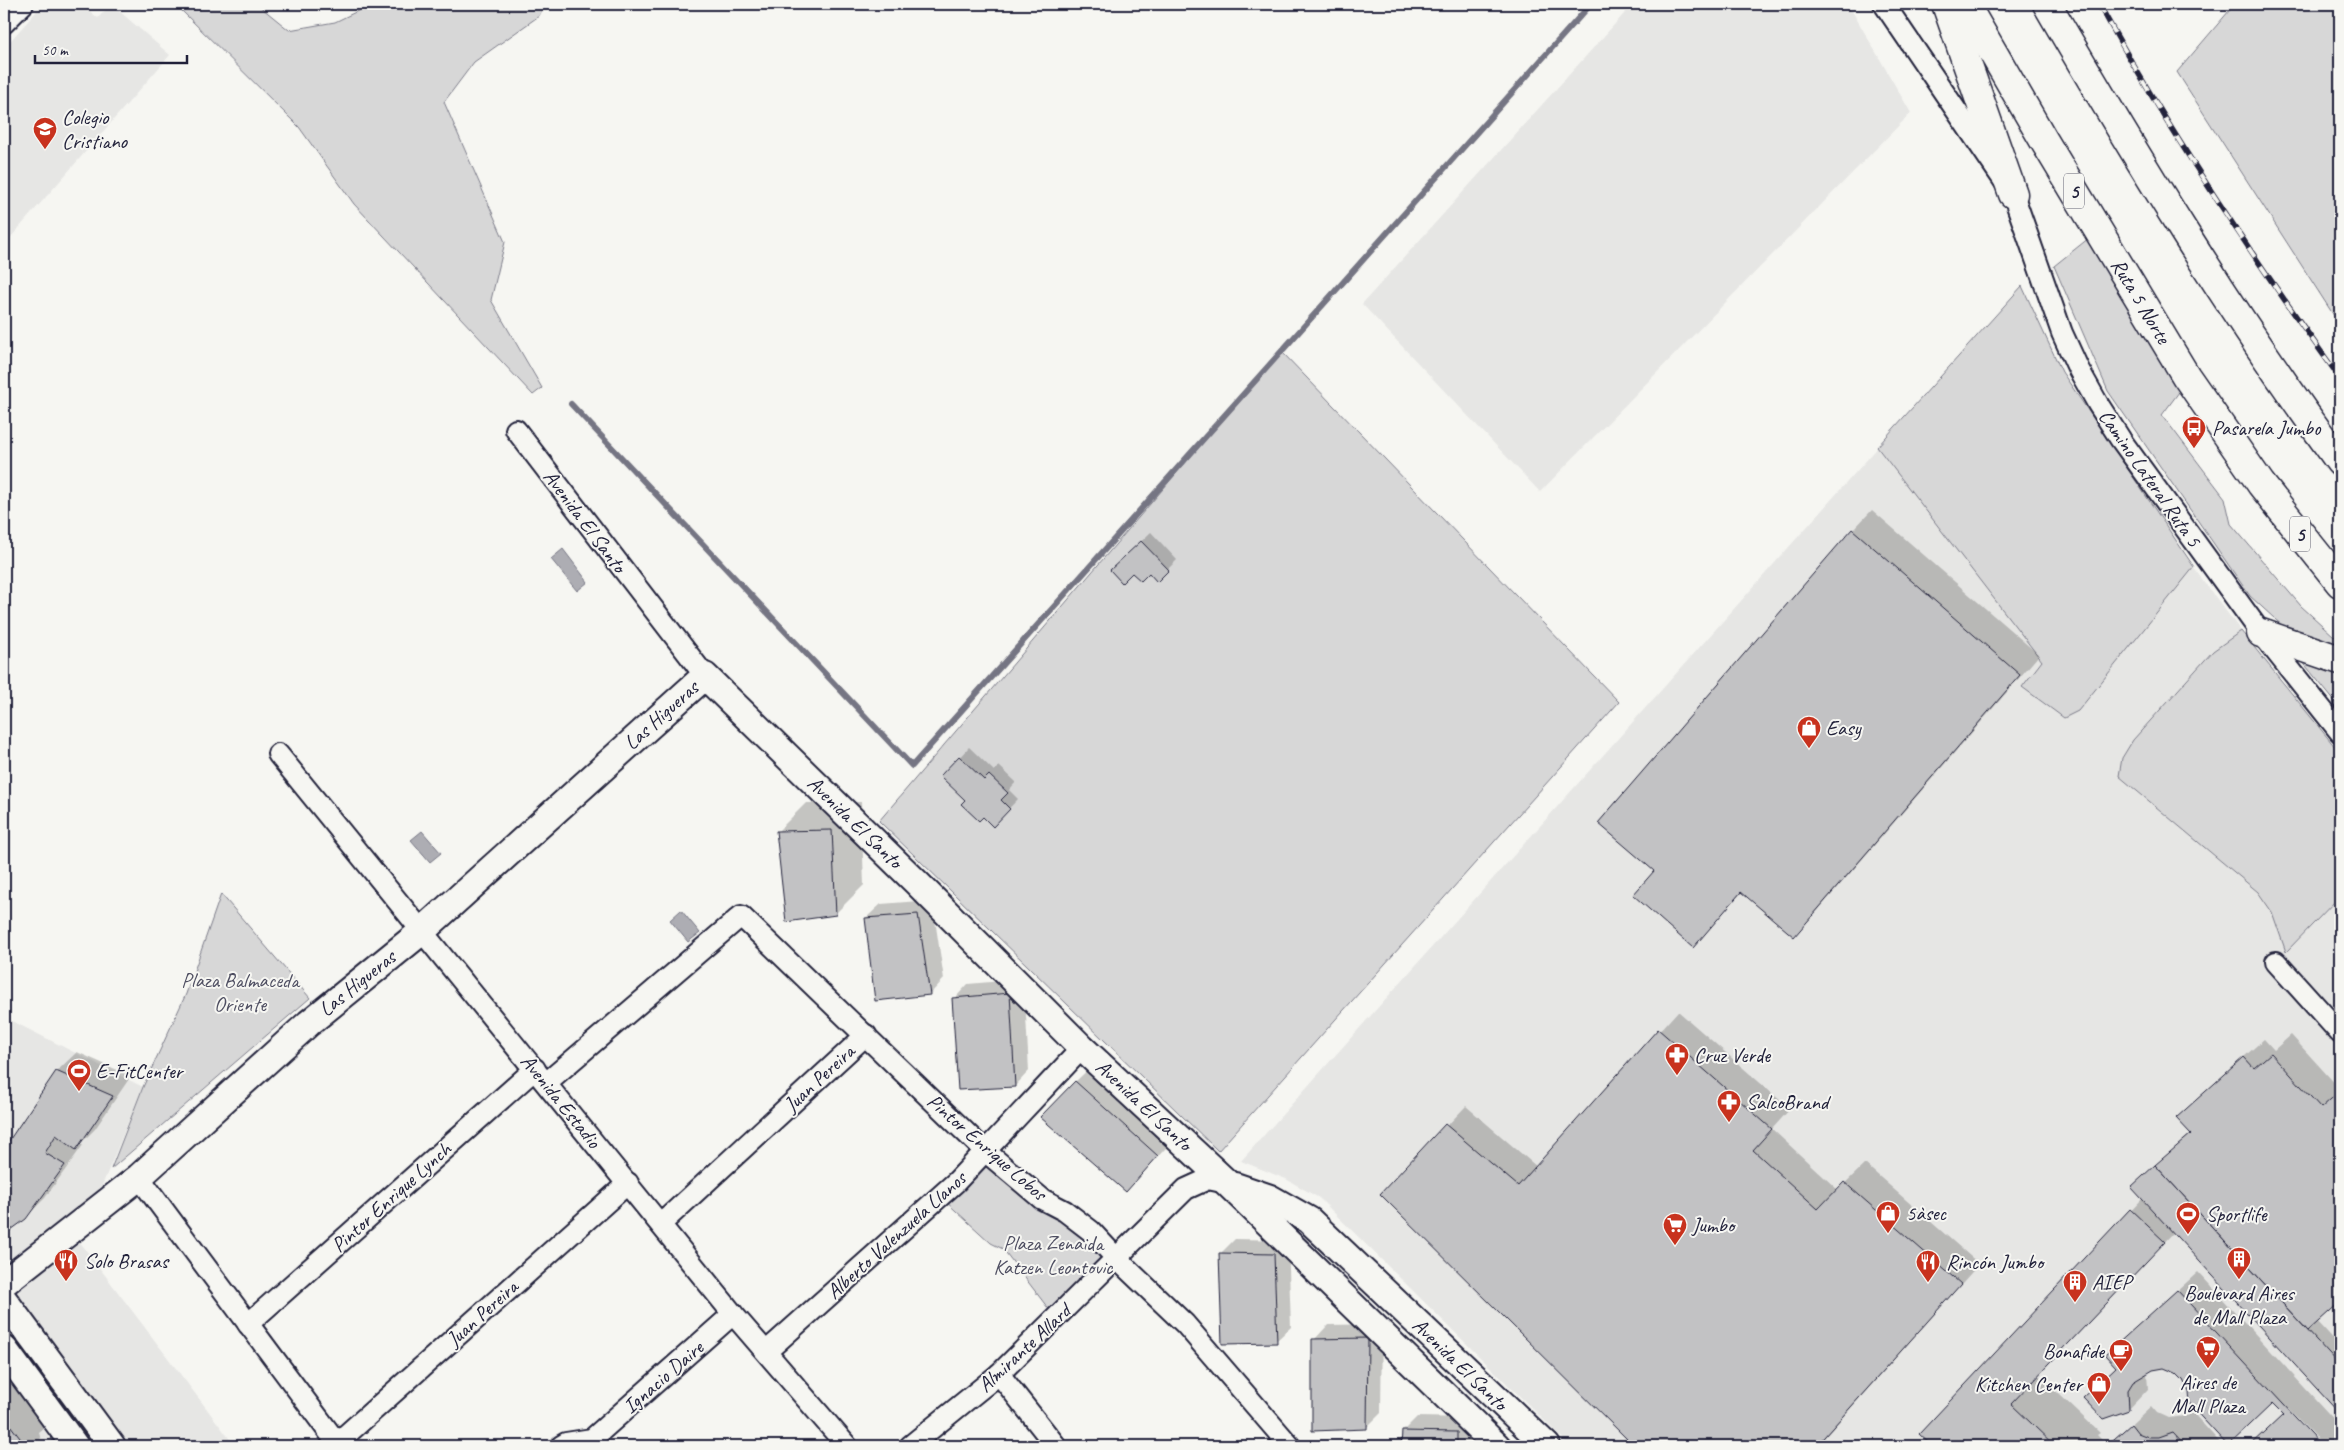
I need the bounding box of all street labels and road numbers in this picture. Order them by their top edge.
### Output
road number: 5 [2064,174,2084,208]
street label: Ruta 5 Norte [2105,254,2177,349]
street label: Camino Lateral Ruta 5 [2093,404,2208,553]
street label: Avenida El Santo [538,464,634,580]
road number: 5 [2290,516,2310,552]
street label: Las Higueras [618,674,705,755]
street label: Avenida El Santo [802,770,910,876]
street label: Las Higueras [313,943,402,1022]
street label: Juan Pereira [777,1037,862,1118]
street label: Avenida Estadio [515,1049,608,1155]
street label: Avenida El Santo [1090,1054,1199,1158]
street label: Pintor Enrique Lobos [922,1088,1054,1207]
street label: Pintor Enrique Lynch [326,1135,457,1258]
street label: Alberto Valenzuela Llanos [821,1164,973,1305]
street label: Juan Pereira [440,1272,525,1353]
street label: Almirante Allard [972,1296,1078,1398]
street label: Avenida El Santo [1407,1312,1515,1418]
street label: Ignacio Daire [617,1334,709,1419]

